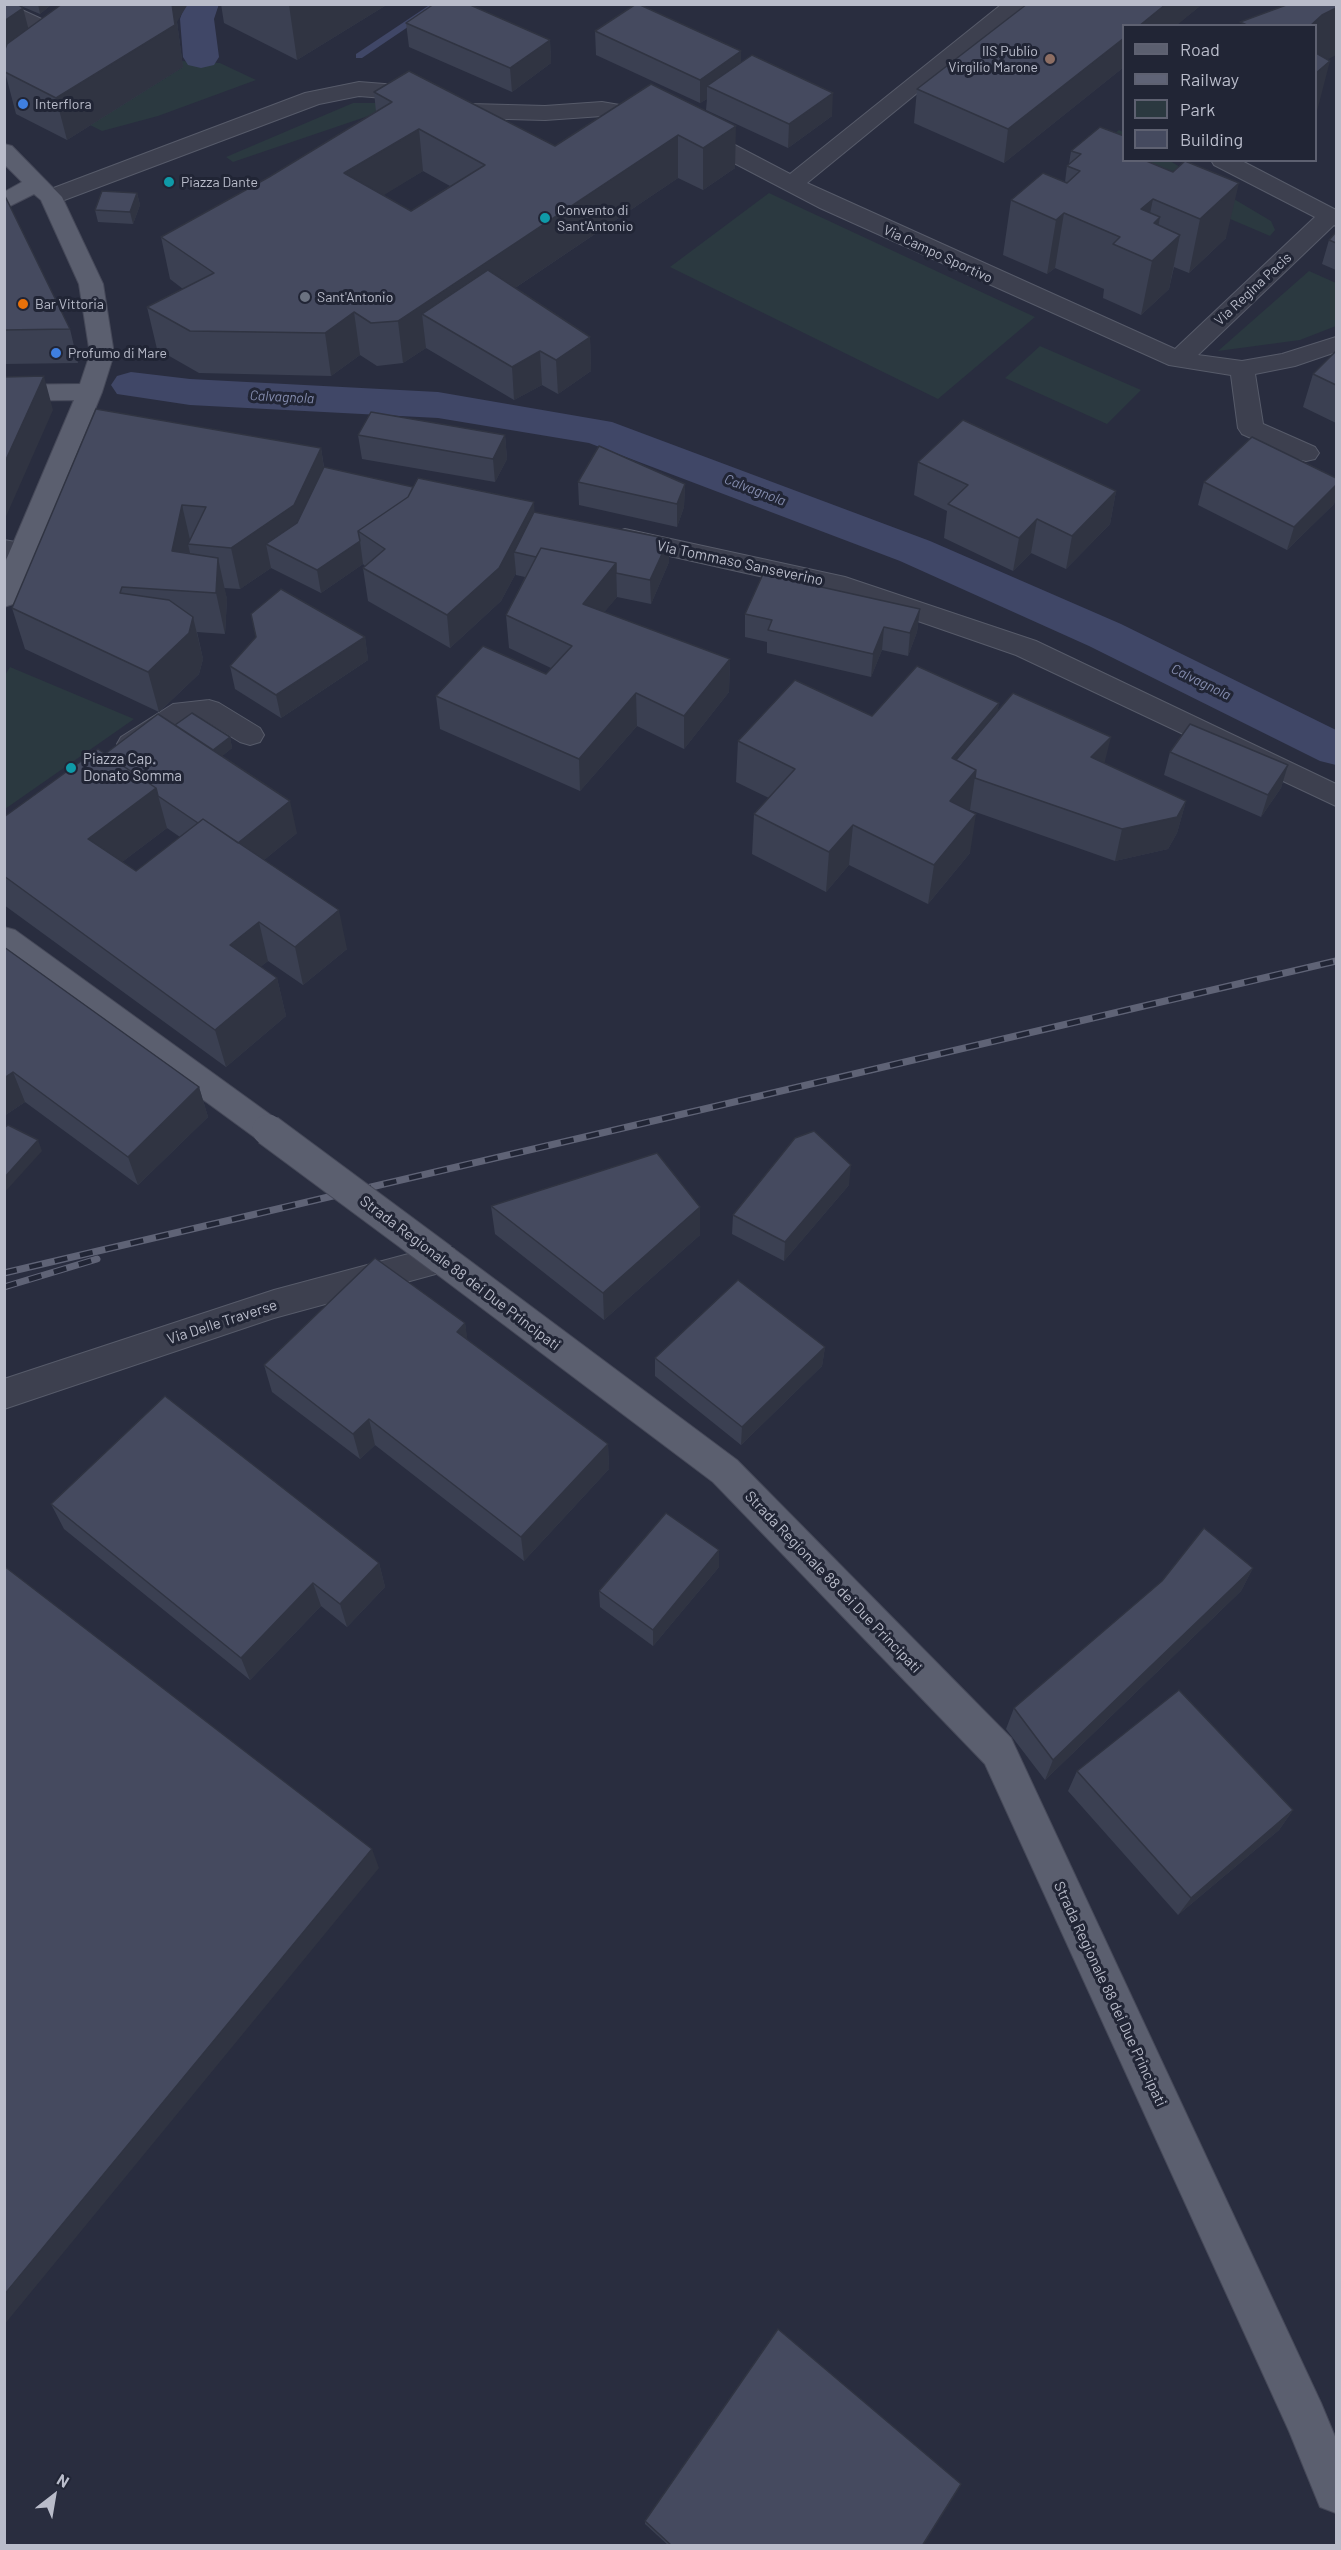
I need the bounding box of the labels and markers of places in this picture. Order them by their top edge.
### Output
place label: IIS Publio Virgilio Marone [948,43,1038,76]
marker: IIS Publio Virgilio Marone [1043,52,1057,66]
place label: Interflora [35,96,92,112]
marker: Interflora [16,97,30,111]
place label: Piazza Dante [181,174,258,190]
marker: Piazza Dante [162,175,176,189]
place label: Convento di Sant'Antonio [557,202,633,234]
marker: Convento di Sant'Antonio [538,211,552,225]
place label: Sant'Antonio [317,289,393,305]
marker: Sant'Antonio [298,290,312,304]
place label: Bar Vittoria [35,296,104,312]
marker: Bar Vittoria [16,297,30,311]
place label: Profumo di Mare [68,345,167,361]
marker: Profumo di Mare [49,346,63,360]
place label: Piazza Cap. Donato Somma [83,750,182,785]
marker: Piazza Cap. Donato Somma [64,761,78,775]

